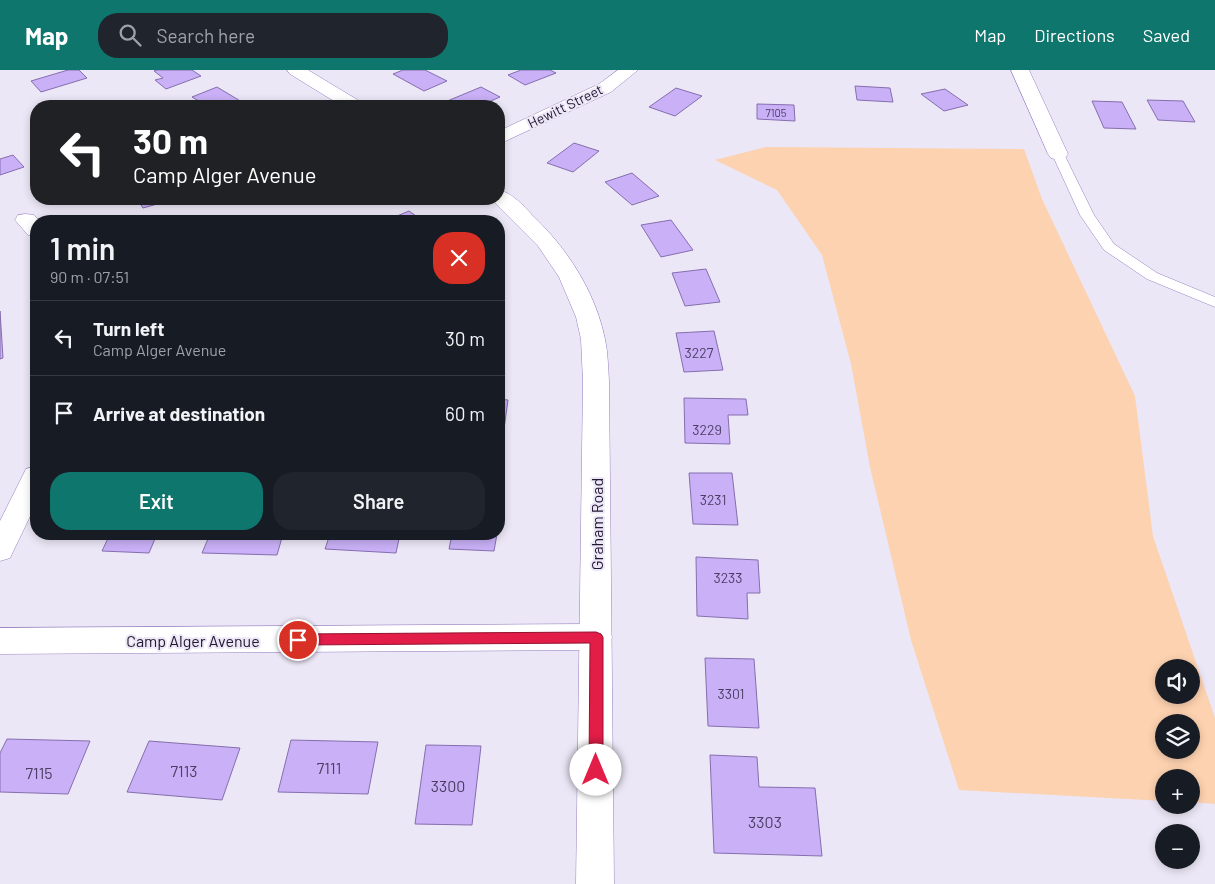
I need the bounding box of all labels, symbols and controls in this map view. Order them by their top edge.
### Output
search box [98,13,448,58]
text: Map [25,21,68,50]
icon: search [116,21,144,49]
text: Search here [156,24,255,47]
text: Map [974,24,1006,46]
text: Directions [1034,24,1115,46]
text: Saved [1143,24,1190,46]
street label: Hewitt Street [525,81,605,131]
house number: 7105 [766,106,787,119]
text: 30 m [133,119,208,161]
icon: left [50,120,115,185]
text: Camp Alger Avenue [133,161,316,187]
text: 1 min [50,230,115,266]
button: close [433,232,485,284]
text: 90 m · 07:51 [50,267,129,286]
text: Turn left [93,317,164,340]
icon: left [50,324,78,352]
text: 30 m [445,327,485,350]
text: Camp Alger Avenue [93,340,226,359]
house number: 3227 [685,344,714,361]
icon: arrive [50,399,78,427]
text: Arrive at destination [93,402,265,425]
text: 60 m [445,402,485,425]
house number: 3229 [692,421,722,438]
button: Exit [50,472,263,530]
button: Share [273,472,485,530]
street label: Graham Road [587,478,606,570]
house number: 3231 [700,491,726,508]
house number: 3233 [713,569,743,586]
pin [277,619,319,661]
icon: arrive [284,626,312,654]
street label: Camp Alger Avenue [126,631,260,650]
map controls [1155,659,1200,869]
button: sound [1155,659,1200,704]
house number: 3301 [718,685,744,702]
button: layers [1155,714,1200,759]
position arrow [569,743,621,795]
house number: 7111 [317,758,341,777]
house number: 7113 [170,761,198,780]
house number: 7115 [25,763,53,782]
button: + [1155,769,1200,814]
house number: 3300 [431,776,465,795]
house number: 3303 [748,812,782,831]
button: − [1155,824,1200,869]

